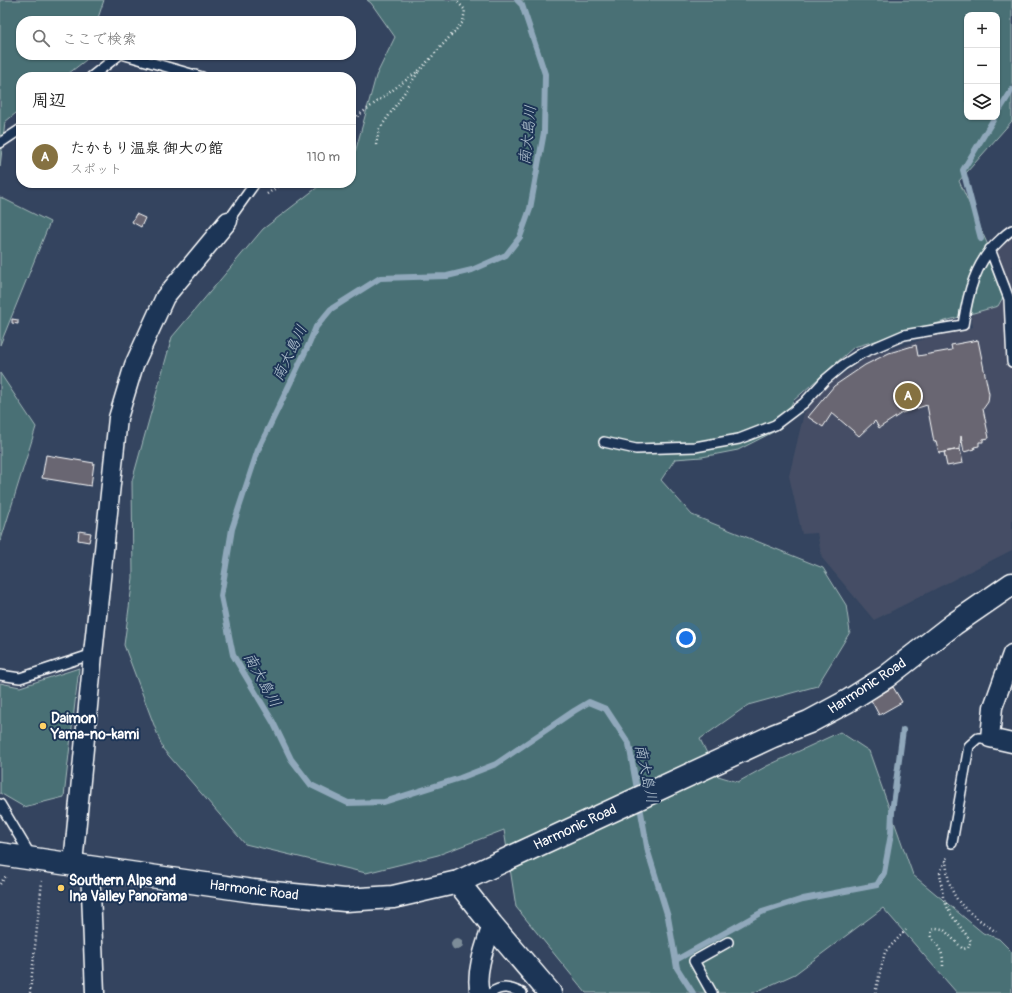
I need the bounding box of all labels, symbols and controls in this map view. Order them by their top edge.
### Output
map controls [964,12,1000,120]
button: + [964,12,1000,48]
search box [16,16,356,60]
icon: search [30,27,52,49]
text: ここで検索 [62,30,137,49]
button: − [964,48,1000,84]
button: layers [964,84,1000,120]
text: 周辺 [32,90,66,111]
water label: 南大島川 [515,104,541,166]
text: たかもり温泉 御大の館 [70,139,223,158]
text: A [41,149,49,165]
text: 110 m [307,149,340,165]
text: スポット [70,161,122,177]
water label: 南大島川 [268,322,312,384]
pin: A [895,381,921,411]
your location [676,628,696,648]
water label: 南大島川 [239,649,285,711]
street label: Harmonic Road [825,654,909,718]
place label: Daimon Yama-no-kami [50,710,139,743]
marker: Daimon Yama-no-kami [38,721,48,731]
water label: 南大島川 [630,743,662,805]
street label: Harmonic Road [531,800,619,854]
place label: Southern Alps and Ina Valley Panorama [69,872,188,905]
street label: Harmonic Road [208,876,300,904]
marker: Southern Alps and Ina Valley Panorama [56,883,66,893]

